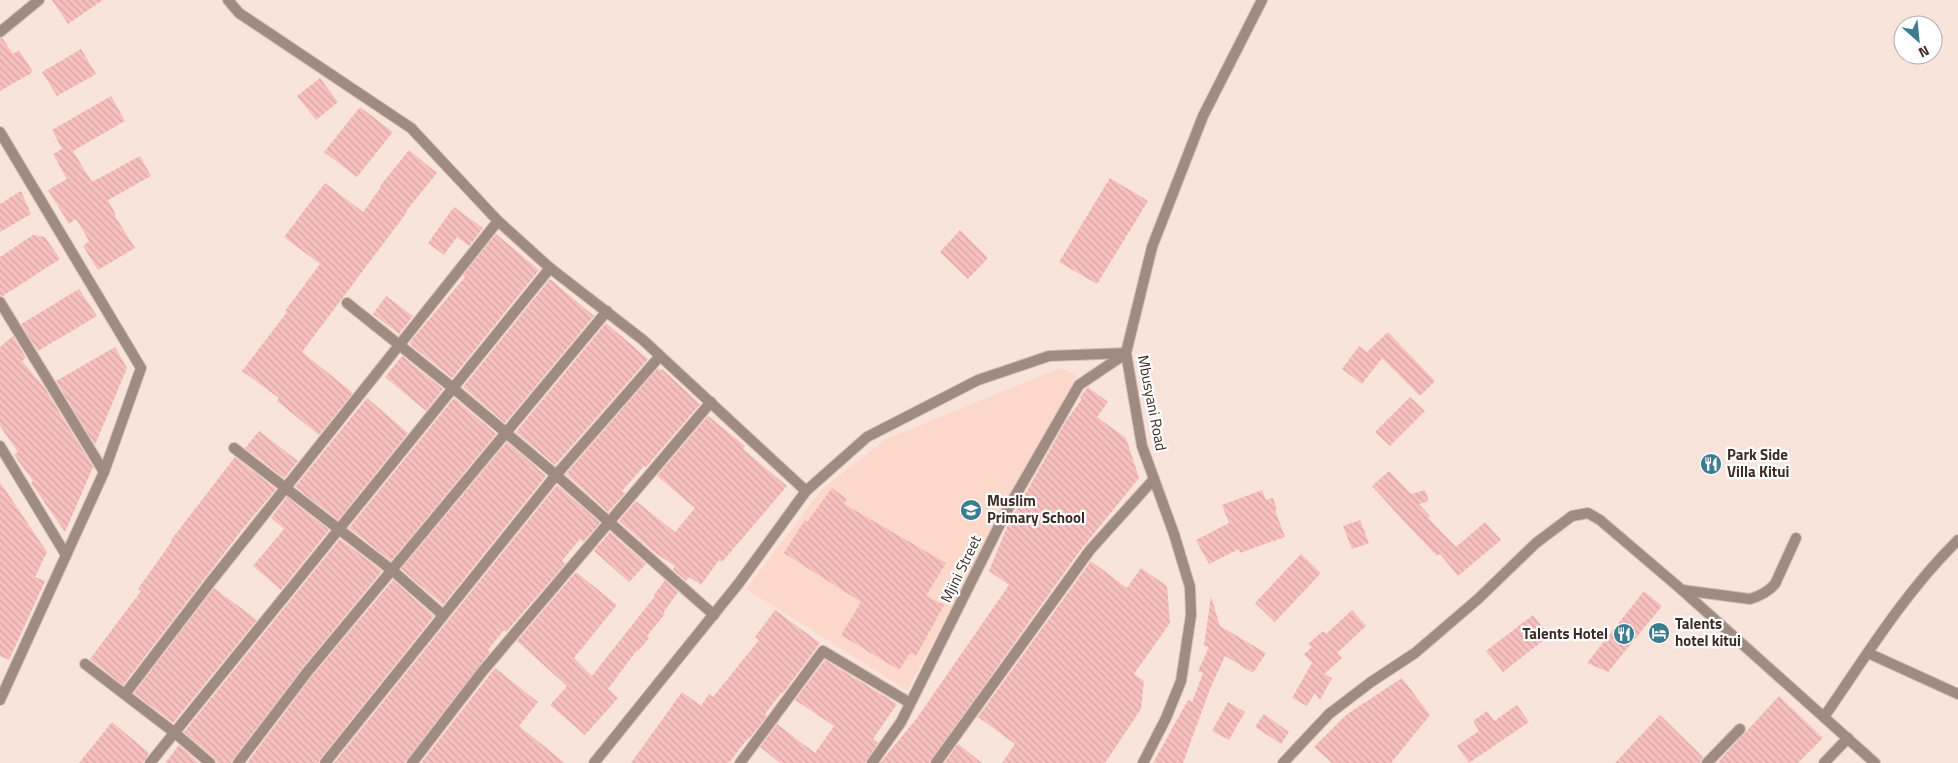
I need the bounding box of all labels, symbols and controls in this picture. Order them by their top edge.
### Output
north arrow [1893,15,1943,65]
text: N [1915,40,1933,64]
street label: Mbusyani Road [1132,353,1173,453]
place label: Park Side Villa Kitui [1727,443,1789,483]
restaurant icon: Park Side Villa Kitui [1699,452,1723,476]
place label: Muslim Primary School [987,489,1085,529]
school or university icon: Muslim Primary School [959,498,983,522]
street label: Mjini Street [934,531,987,606]
place label: Talents hotel kitui [1675,612,1741,652]
hotel icon: Talents hotel kitui [1647,621,1671,645]
place label: Talents Hotel [1522,622,1608,645]
restaurant icon: Talents Hotel [1612,622,1636,646]

